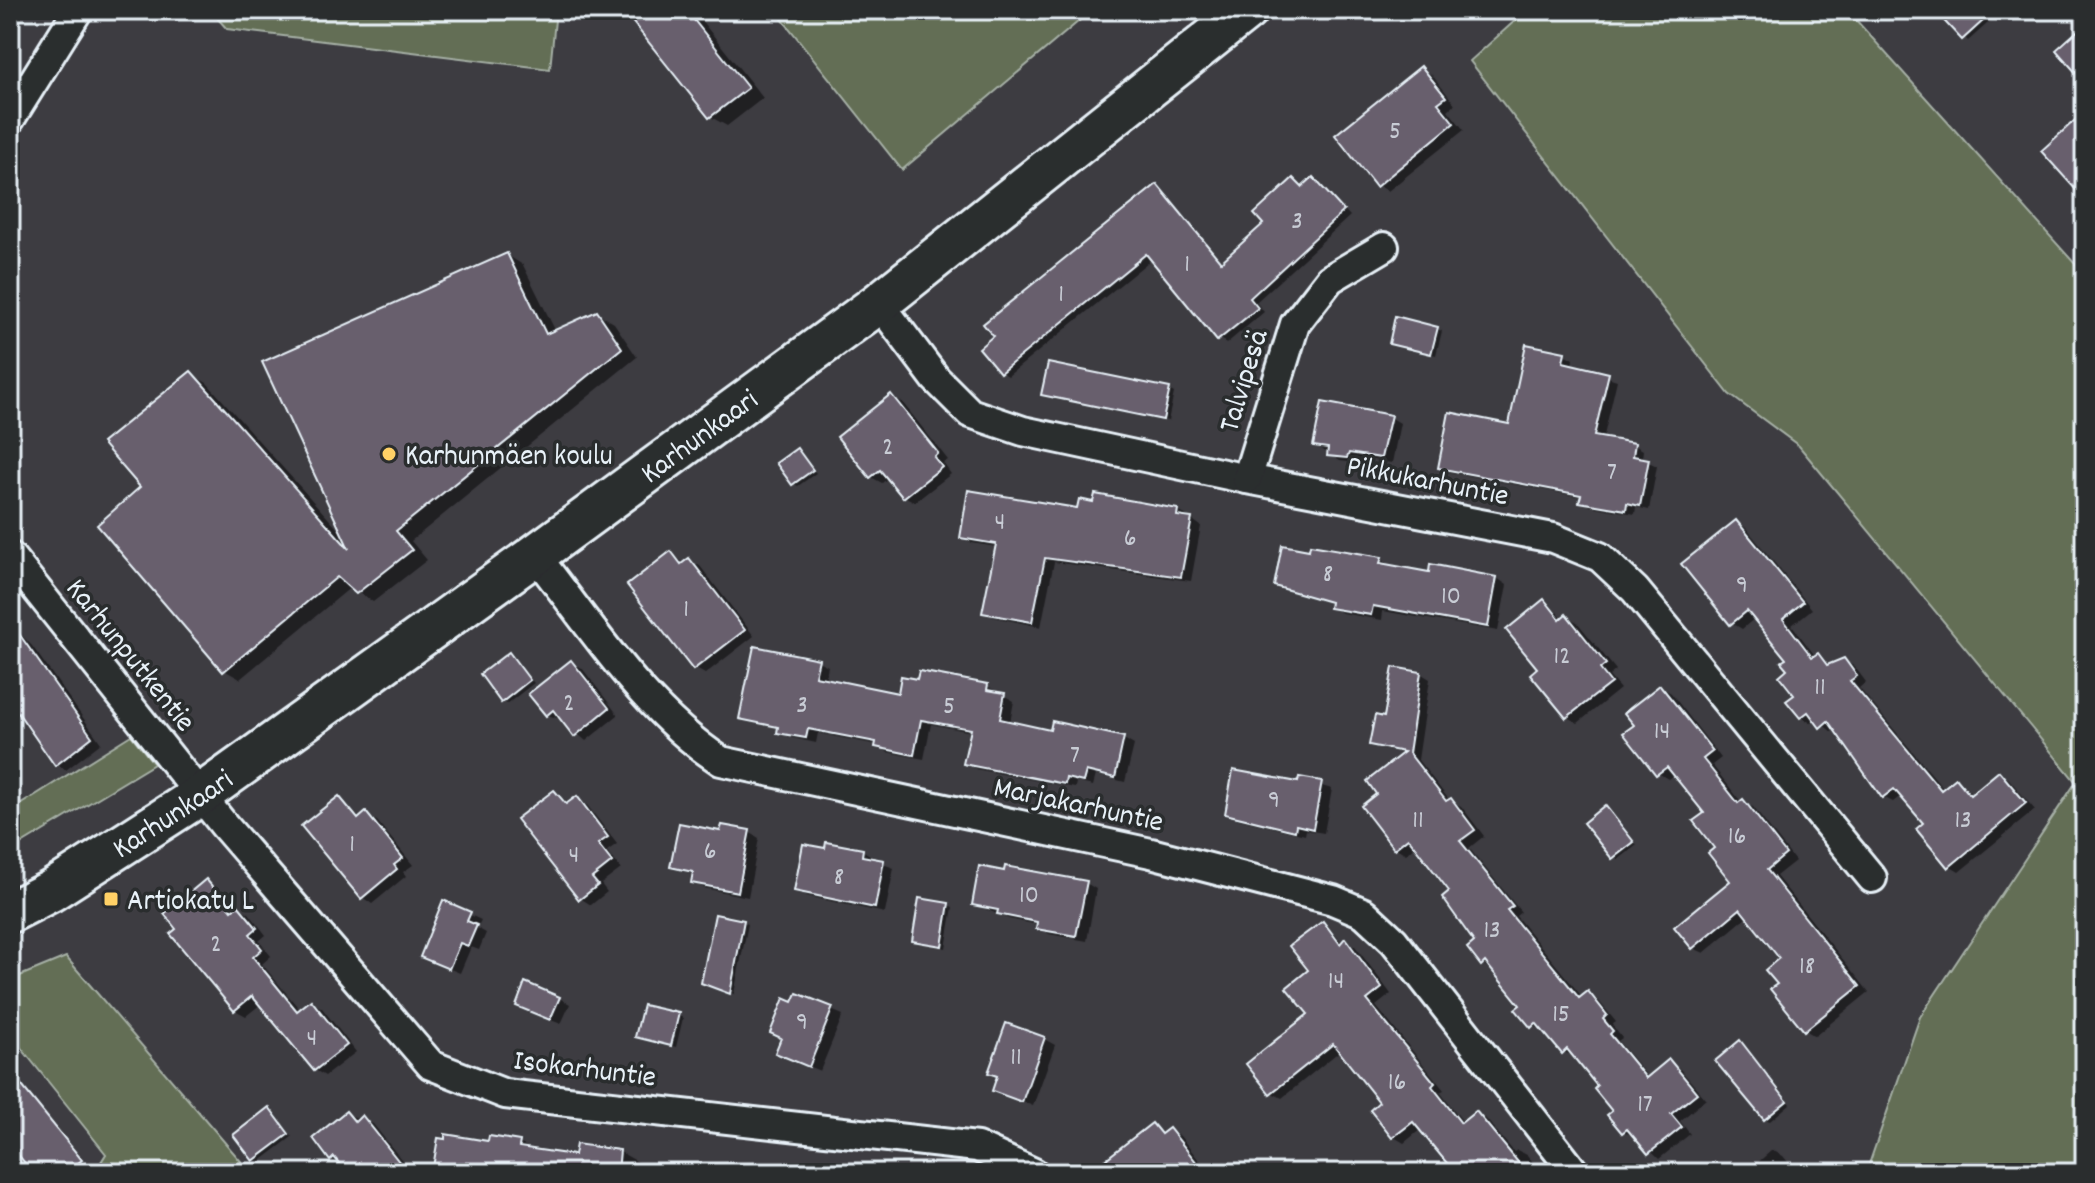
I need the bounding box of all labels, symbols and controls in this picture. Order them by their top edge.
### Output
house number: 5 [1389,114,1401,151]
house number: 3 [1291,204,1303,241]
house number: 1 [1184,247,1190,284]
house number: 1 [1058,277,1064,314]
street label: Talvipesä [1210,324,1282,438]
street label: Karhunkaari [633,381,769,497]
house number: 2 [882,430,894,467]
place label: Karhunmäen koulu [405,437,613,480]
marker: Karhunmäen koulu [380,445,398,463]
street label: Pikkukarhuntie [1342,447,1512,520]
house number: 7 [1607,455,1617,492]
house number: 4 [995,505,1005,542]
house number: 6 [1124,521,1136,558]
house number: 8 [1323,557,1333,594]
house number: 9 [1736,568,1748,605]
street label: Karhunputkentie [53,571,204,743]
house number: 10 [1441,579,1461,616]
house number: 1 [683,592,689,629]
house number: 12 [1553,639,1571,676]
house number: 11 [1814,670,1826,707]
house number: 2 [563,686,575,723]
house number: 3 [796,688,808,725]
house number: 5 [943,689,955,726]
house number: 14 [1654,714,1670,751]
house number: 7 [1070,738,1080,775]
street label: Karhunkaari [105,761,244,872]
street label: Marjakarhuntie [989,768,1167,846]
house number: 9 [1268,783,1280,820]
house number: 11 [1412,803,1424,840]
house number: 13 [1954,803,1972,840]
house number: 16 [1728,819,1746,856]
house number: 1 [349,827,355,864]
house number: 6 [704,834,716,871]
house number: 4 [569,838,579,875]
house number: 8 [834,860,844,897]
house number: 10 [1019,878,1039,915]
place label: Artiokatu L [127,882,254,925]
marker: Artiokatu L [102,890,120,908]
house number: 13 [1483,913,1501,950]
house number: 2 [210,927,222,964]
house number: 18 [1799,949,1815,986]
house number: 14 [1328,964,1344,1001]
house number: 15 [1552,997,1570,1034]
house number: 9 [796,1005,808,1042]
house number: 4 [307,1021,317,1058]
house number: 11 [1010,1040,1022,1077]
street label: Isokarhuntie [511,1041,658,1102]
house number: 16 [1388,1065,1406,1102]
house number: 17 [1637,1087,1653,1124]

